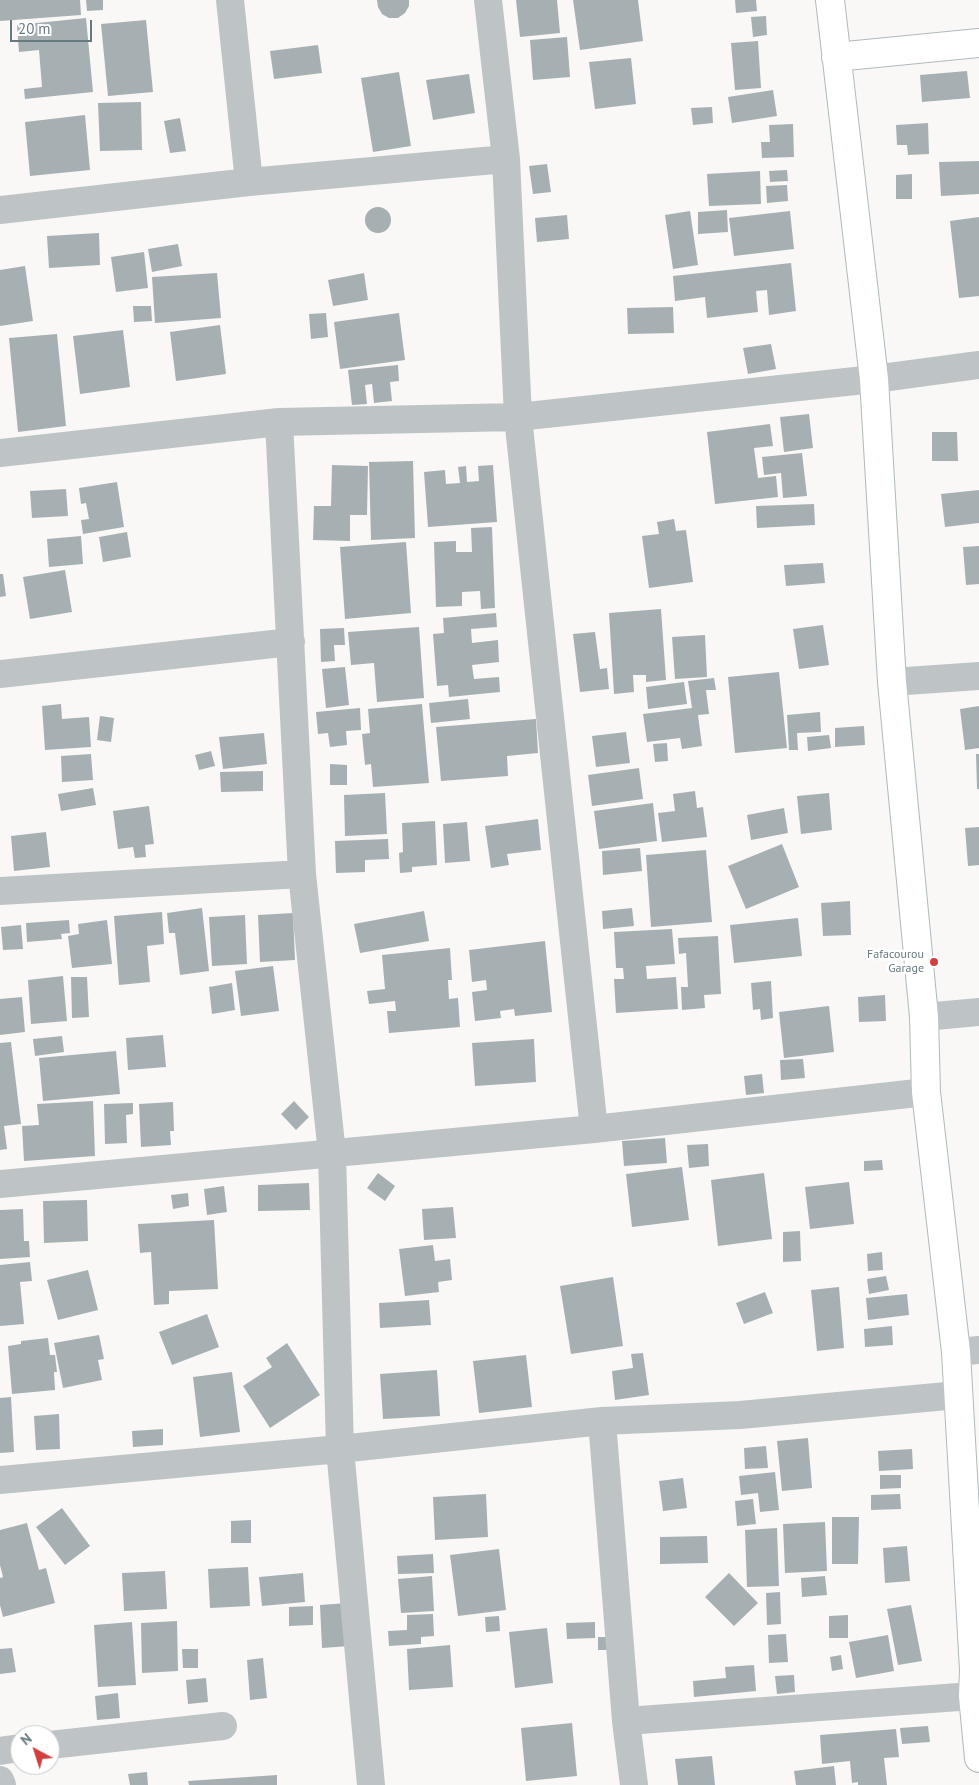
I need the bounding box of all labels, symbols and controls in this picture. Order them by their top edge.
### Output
scale bar [12,10,95,42]
text: 20 m [18,19,51,38]
place label: Fafacourou Garage [867,948,924,976]
marker: Fafacourou Garage [928,956,940,968]
north arrow [10,1725,60,1775]
text: N [17,1729,35,1749]

